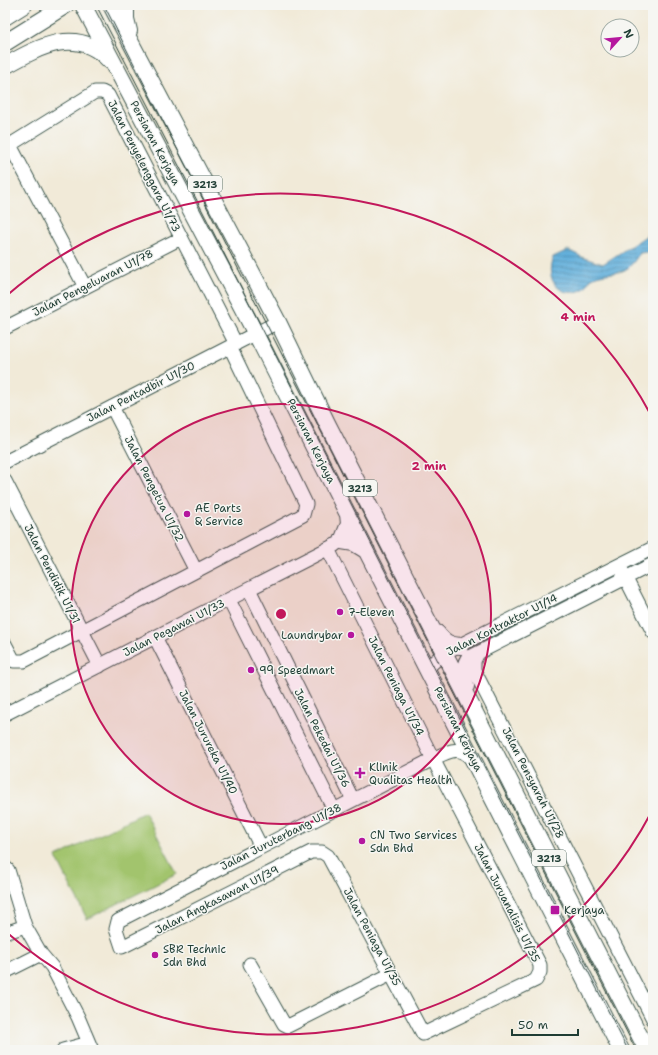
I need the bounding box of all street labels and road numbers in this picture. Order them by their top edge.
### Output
street label: Jalan Penyelenggara U1/73 [104,97,184,235]
street label: Persiaran Kerjaya [126,98,184,188]
road number: 3213 [188,176,222,192]
street label: Jalan Pengeluaran U1/78 [30,246,156,320]
street label: Jalan Pentadbir U1/30 [84,358,198,426]
street label: Persiaran Kerjaya [283,396,339,486]
street label: Jalan Pengetua U1/32 [121,434,187,544]
road number: 3213 [343,480,377,496]
street label: Jalan Pendidik U1/31 [20,522,84,626]
street label: Jalan Kontraktor U1/14 [444,590,560,660]
street label: Jalan Pegawai U1/33 [121,596,227,660]
street label: Jalan Peniaga U1/34 [364,634,428,739]
street label: Persiaran Kerjaya [430,684,486,774]
street label: Jalan Pekedai U1/36 [291,686,353,790]
street label: Jalan Jurureka U1/40 [175,687,241,797]
street label: Jalan Pensyarah U1/28 [498,725,568,841]
street label: Jalan Juruterbang U1/38 [218,800,344,874]
street label: Jalan Juruanalisis U1/35 [471,841,544,965]
road number: 3213 [532,850,566,866]
street label: Jalan Angkasawan U1/39 [153,862,281,938]
street label: Jalan Peniaga U1/35 [340,885,404,989]

